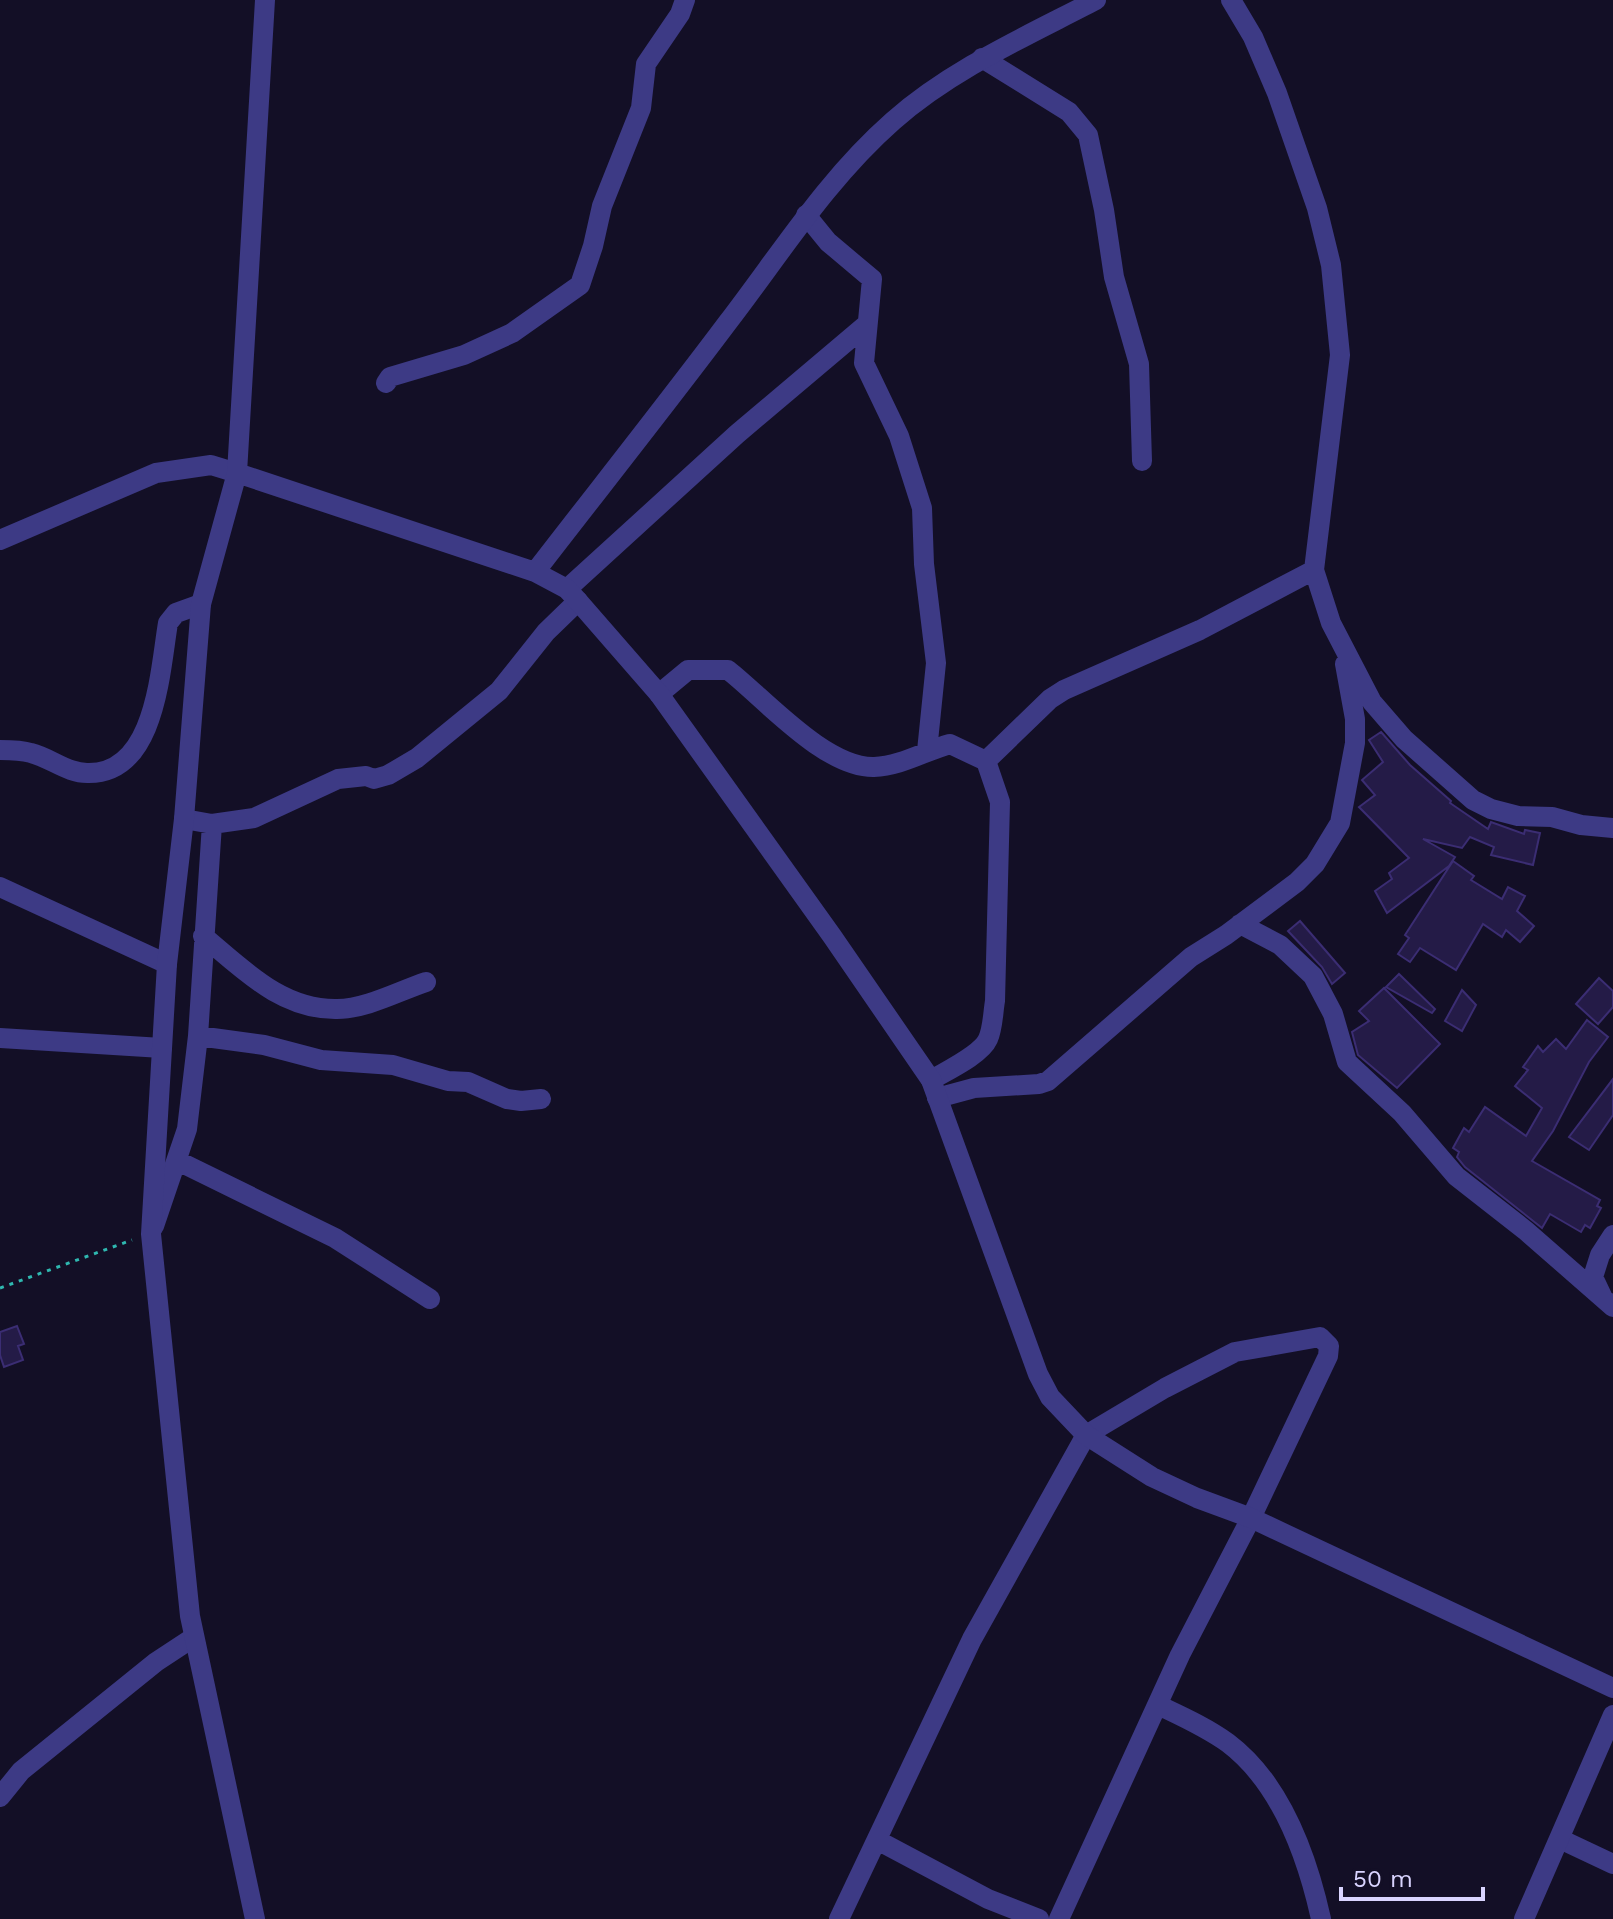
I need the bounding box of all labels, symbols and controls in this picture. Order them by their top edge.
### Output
scale bar [1341,1851,1483,1901]
text: 50 m [1353,1865,1413,1893]

